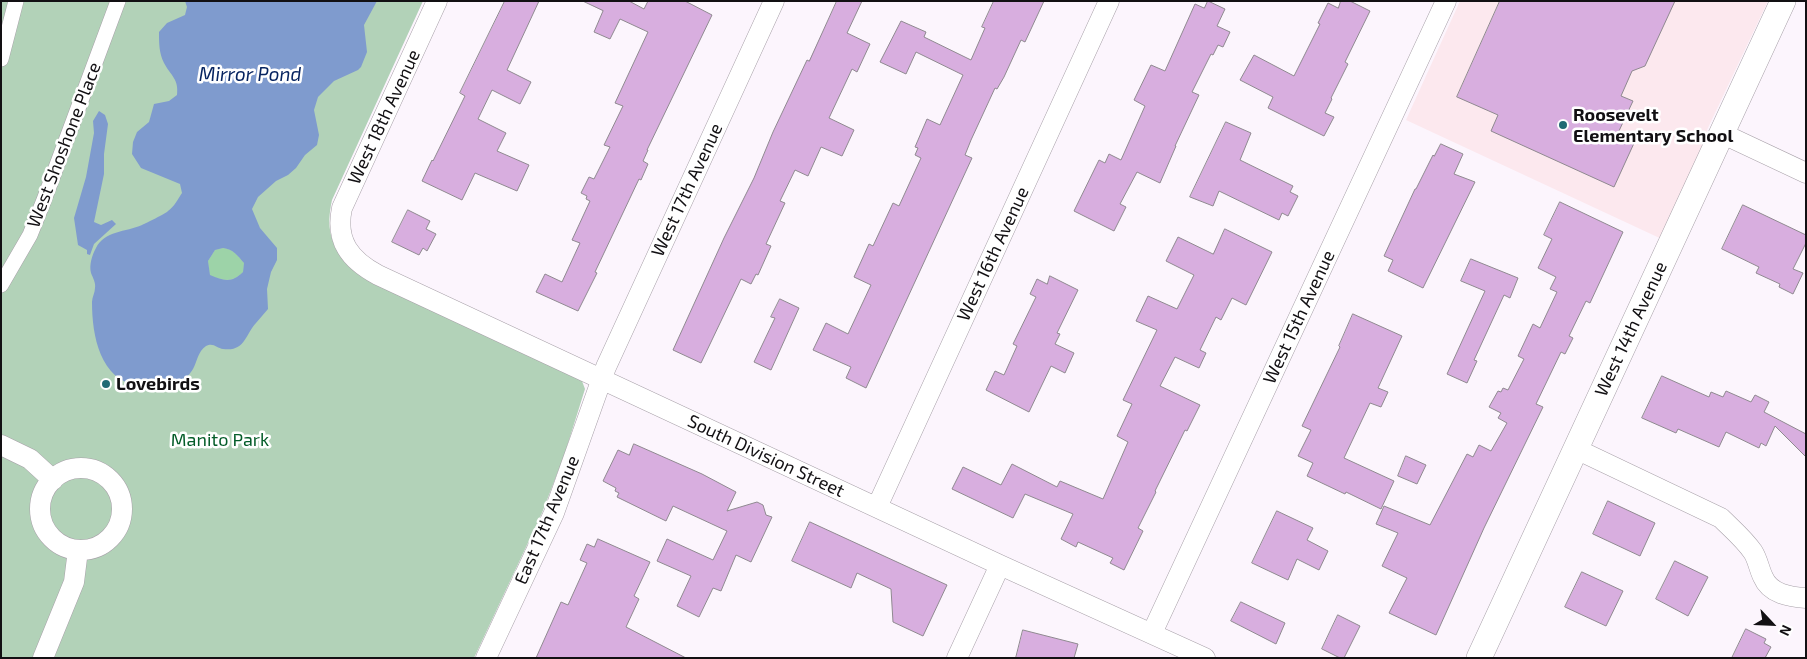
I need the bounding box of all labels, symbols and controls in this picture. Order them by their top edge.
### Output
street label: West 18th Avenue [343,46,425,188]
street label: West Shoshone Place [22,59,106,231]
water label: Mirror Pond [199,64,301,86]
place label: Roosevelt Elementary School [1573,104,1733,146]
marker: Roosevelt Elementary School [1557,119,1569,131]
street label: West 17th Avenue [647,120,727,260]
street label: West 16th Avenue [952,183,1034,325]
street label: West 15th Avenue [1259,247,1339,387]
street label: West 14th Avenue [1590,258,1672,400]
place label: Lovebirds [116,373,200,395]
marker: Lovebirds [100,378,112,390]
street label: South Division Street [684,410,848,502]
park label: Manito Park [171,429,269,451]
street label: East 17th Avenue [510,452,584,588]
north arrow [1747,599,1797,649]
text: N [1776,622,1796,639]

